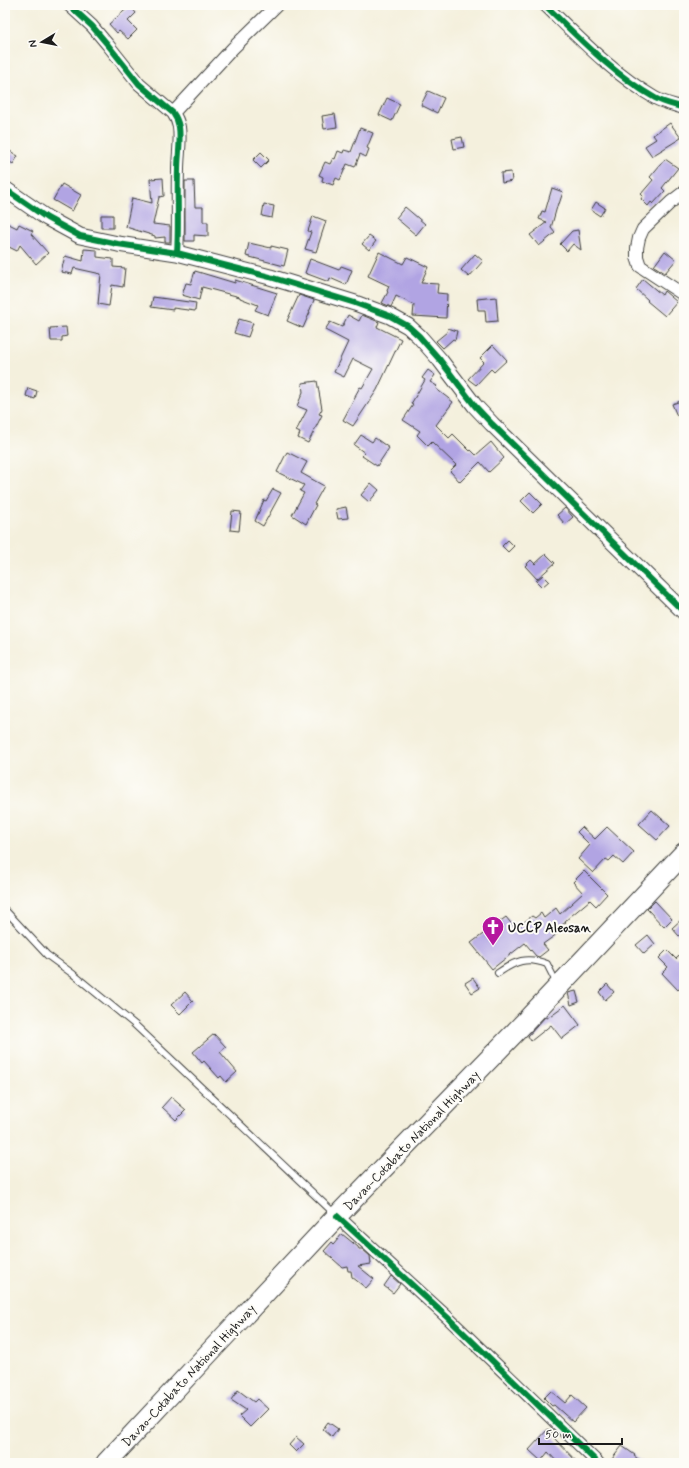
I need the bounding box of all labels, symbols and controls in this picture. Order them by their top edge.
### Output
north arrow [22,22,62,62]
text: N [26,39,41,48]
church icon: UCCP Aleosan [480,914,506,947]
place label: UCCP Aleosan [508,920,592,937]
street label: Davao-Cotabato National Highway [340,1067,484,1215]
street label: Davao-Cotabato National Highway [118,1301,260,1451]
scale bar [539,1420,622,1446]
text: 50 m [545,1427,572,1443]

